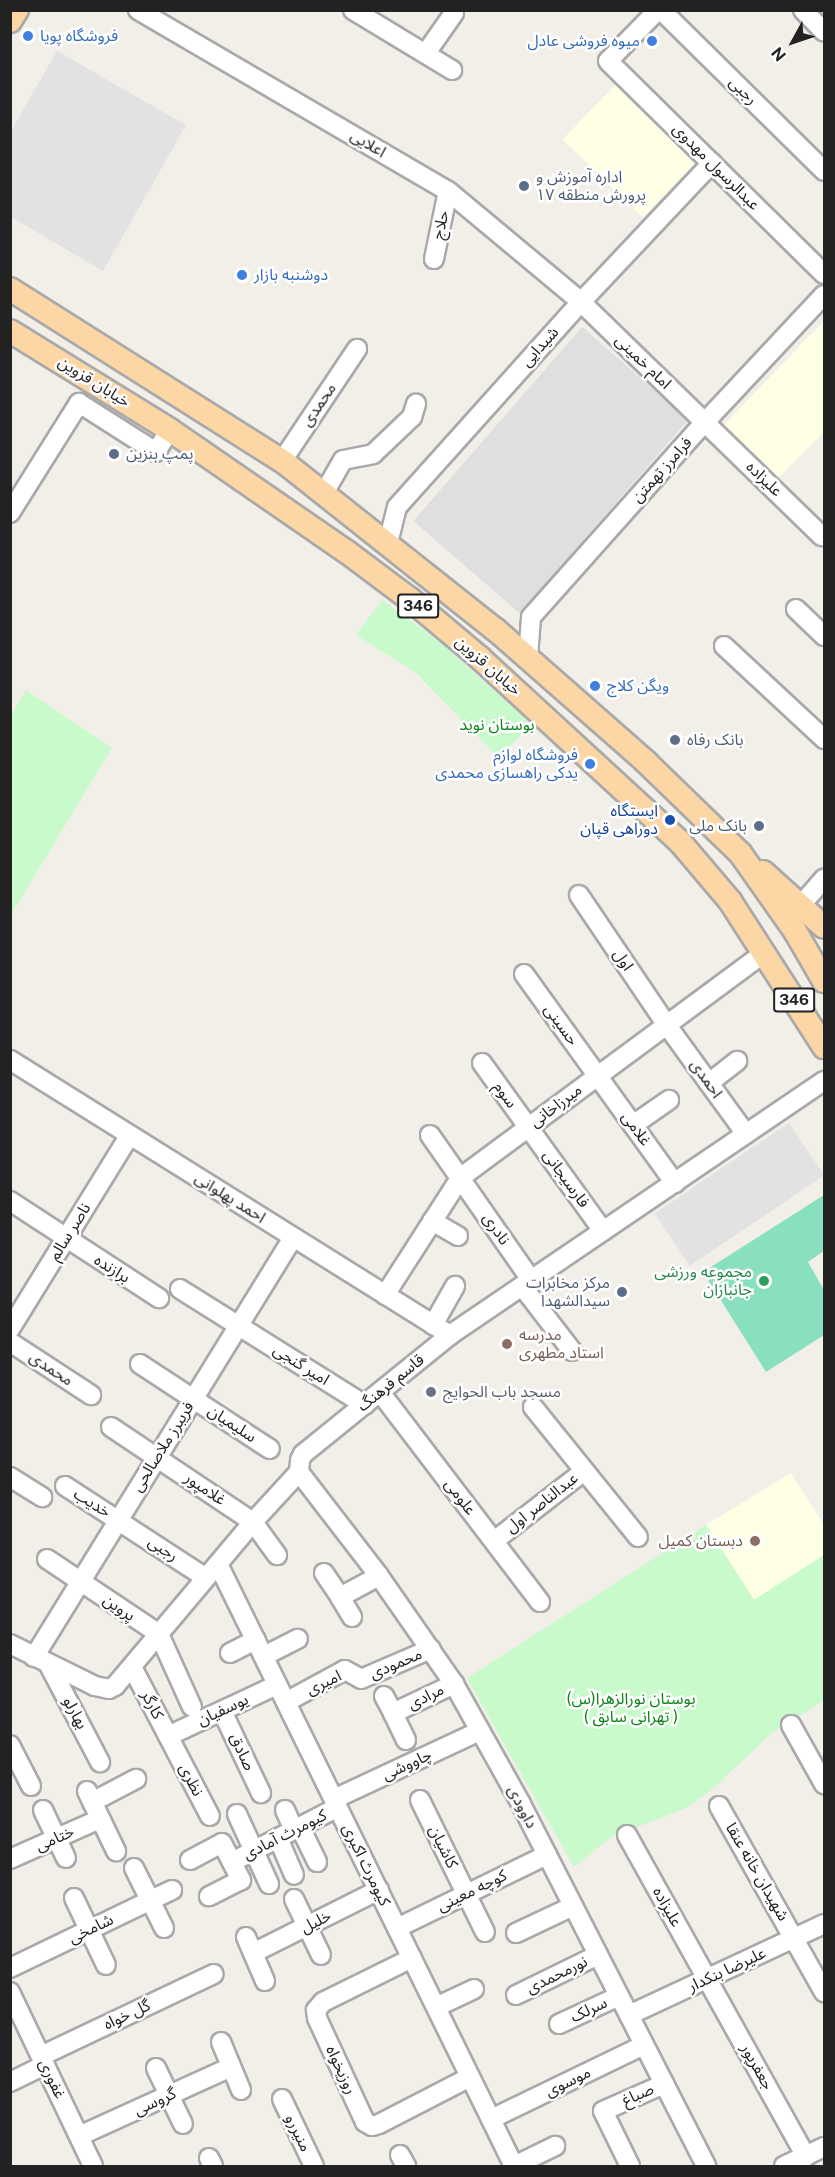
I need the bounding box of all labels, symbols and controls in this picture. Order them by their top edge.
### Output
north arrow [763,12,823,72]
place label: فروشگاه پویا [40,26,118,46]
marker: فروشگاه پویا [21,29,35,43]
place label: میوه فروشی عادل [527,31,640,51]
marker: میوه فروشی عادل [645,34,659,48]
text: N [768,43,790,65]
street label: رجبی [725,73,761,109]
street label: عبدالرسول مهدوی [668,119,764,215]
street label: اعلایی [347,126,389,162]
place label: اداره آموزش و پرورش منطقه ۱۷ [536,167,646,205]
marker: اداره آموزش و پرورش منطقه ۱۷ [517,179,531,193]
street label: حلاج [429,209,453,241]
place label: دوشنبه بازار [254,265,328,285]
marker: دوشنبه بازار [235,268,249,282]
street label: شیدایی [517,323,563,371]
street label: امام خمینی [611,331,675,393]
street label: خیابان قزوین [55,352,133,412]
street label: محمدی [297,380,341,430]
street label: فرامرز تهمتن [628,433,696,507]
place label: پمپ بنزین [126,444,194,464]
marker: پمپ بنزین [107,447,121,461]
street label: علیزاده [742,457,786,501]
road number: 346 [397,594,439,618]
street label: خیابان قزوین [451,632,525,700]
place label: ویگن کلاج [607,676,669,696]
marker: ویگن کلاج [588,679,602,693]
park label: بوستان نوید [459,715,535,735]
place label: بانک رفاه [687,730,743,750]
marker: بانک رفاه [668,733,682,747]
place label: فروشگاه لوازم یدکی راهسازی محمدی [435,745,578,783]
marker: فروشگاه لوازم یدکی راهسازی محمدی [583,757,597,771]
place label: ایستگاه دوراهی قپان [580,801,658,839]
marker: ایستگاه دوراهی قپان [663,813,677,827]
place label: بانک ملی [689,816,747,836]
marker: بانک ملی [752,819,766,833]
street label: اول [609,945,637,975]
road number: 346 [773,988,815,1012]
street label: حسینی [540,1001,582,1049]
street label: احمدی [686,1056,726,1102]
street label: سوم [489,1078,521,1112]
street label: میرزاخانی [526,1080,586,1132]
street label: غلامی [617,1108,655,1150]
street label: فارسیجانی [539,1146,593,1212]
street label: احمد پهلوانی [191,1169,269,1227]
street label: ناصر سالم [45,1200,95,1264]
street label: نادری [478,1209,514,1249]
street label: برازنده [90,1251,134,1287]
place label: مجموعه ورزشی جانبازان [654,1262,752,1300]
place label: مرکز مخابرات سیدالشهدا [526,1273,610,1311]
marker: مجموعه ورزشی جانبازان [757,1274,771,1288]
marker: مرکز مخابرات سیدالشهدا [615,1285,629,1299]
place label: مدرسه استاد مطهری [519,1325,604,1363]
marker: مدرسه استاد مطهری [500,1337,514,1351]
street label: امیر گنجی [269,1340,333,1390]
street label: محمدی [25,1348,77,1390]
street label: قاسم فرهنگ [354,1350,428,1416]
place label: مسجد باب الحوایج [443,1382,561,1402]
marker: مسجد باب الحوایج [424,1385,438,1399]
street label: فریبرز ملاصالحی [128,1398,198,1496]
street label: سلیمیان [204,1401,260,1447]
street label: غلامپور [181,1468,229,1510]
street label: عبدالناصر اول [502,1469,582,1537]
street label: علومی [440,1475,480,1519]
street label: خدیب [70,1484,114,1522]
place label: دبستان کمیل [659,1531,743,1551]
street label: رجبی [144,1532,182,1566]
marker: دبستان کمیل [748,1534,762,1548]
street label: پروین [99,1590,139,1626]
street label: محمودی [367,1644,425,1684]
street label: امیری [303,1666,345,1700]
street label: مرادی [405,1680,447,1714]
street label: کارگر [137,1688,167,1722]
park label: بوستان نورالزهرا(س) ( تهرانی سابق ) [567,1689,695,1727]
street label: یوسفیان [194,1690,252,1730]
street label: بهارلو [58,1693,92,1733]
street label: صادق [225,1730,259,1774]
street label: چاووشی [379,1745,435,1785]
street label: نظری [175,1760,207,1800]
street label: داوودی [503,1782,541,1832]
street label: کیومرث آمادی [240,1806,330,1864]
street label: شهیدان خانه‌ عنقا [721,1820,793,1924]
street label: کیومرث اکبری [338,1821,394,1909]
street label: ختامی [33,1822,77,1856]
street label: کاشیان [424,1822,462,1872]
street label: کوچه معینی [434,1866,510,1916]
street label: علیزاده [648,1884,686,1930]
street label: خلیل [297,1906,335,1938]
street label: شامخی [65,1910,117,1948]
street label: علیرضا بنکدار [685,1944,769,1996]
street label: نورمحمدی [523,1952,591,1998]
street label: سرلک [568,1993,610,2027]
street label: گل خواه [101,1996,153,2034]
street label: جعفرپور [737,2041,777,2093]
street label: روزیخواه [321,2043,361,2097]
street label: غفوری [35,2056,69,2102]
street label: موسوی [542,2063,594,2101]
street label: صباغ [619,2080,657,2110]
street label: گروسی [131,2084,179,2120]
street label: منیررو [281,2111,315,2155]

